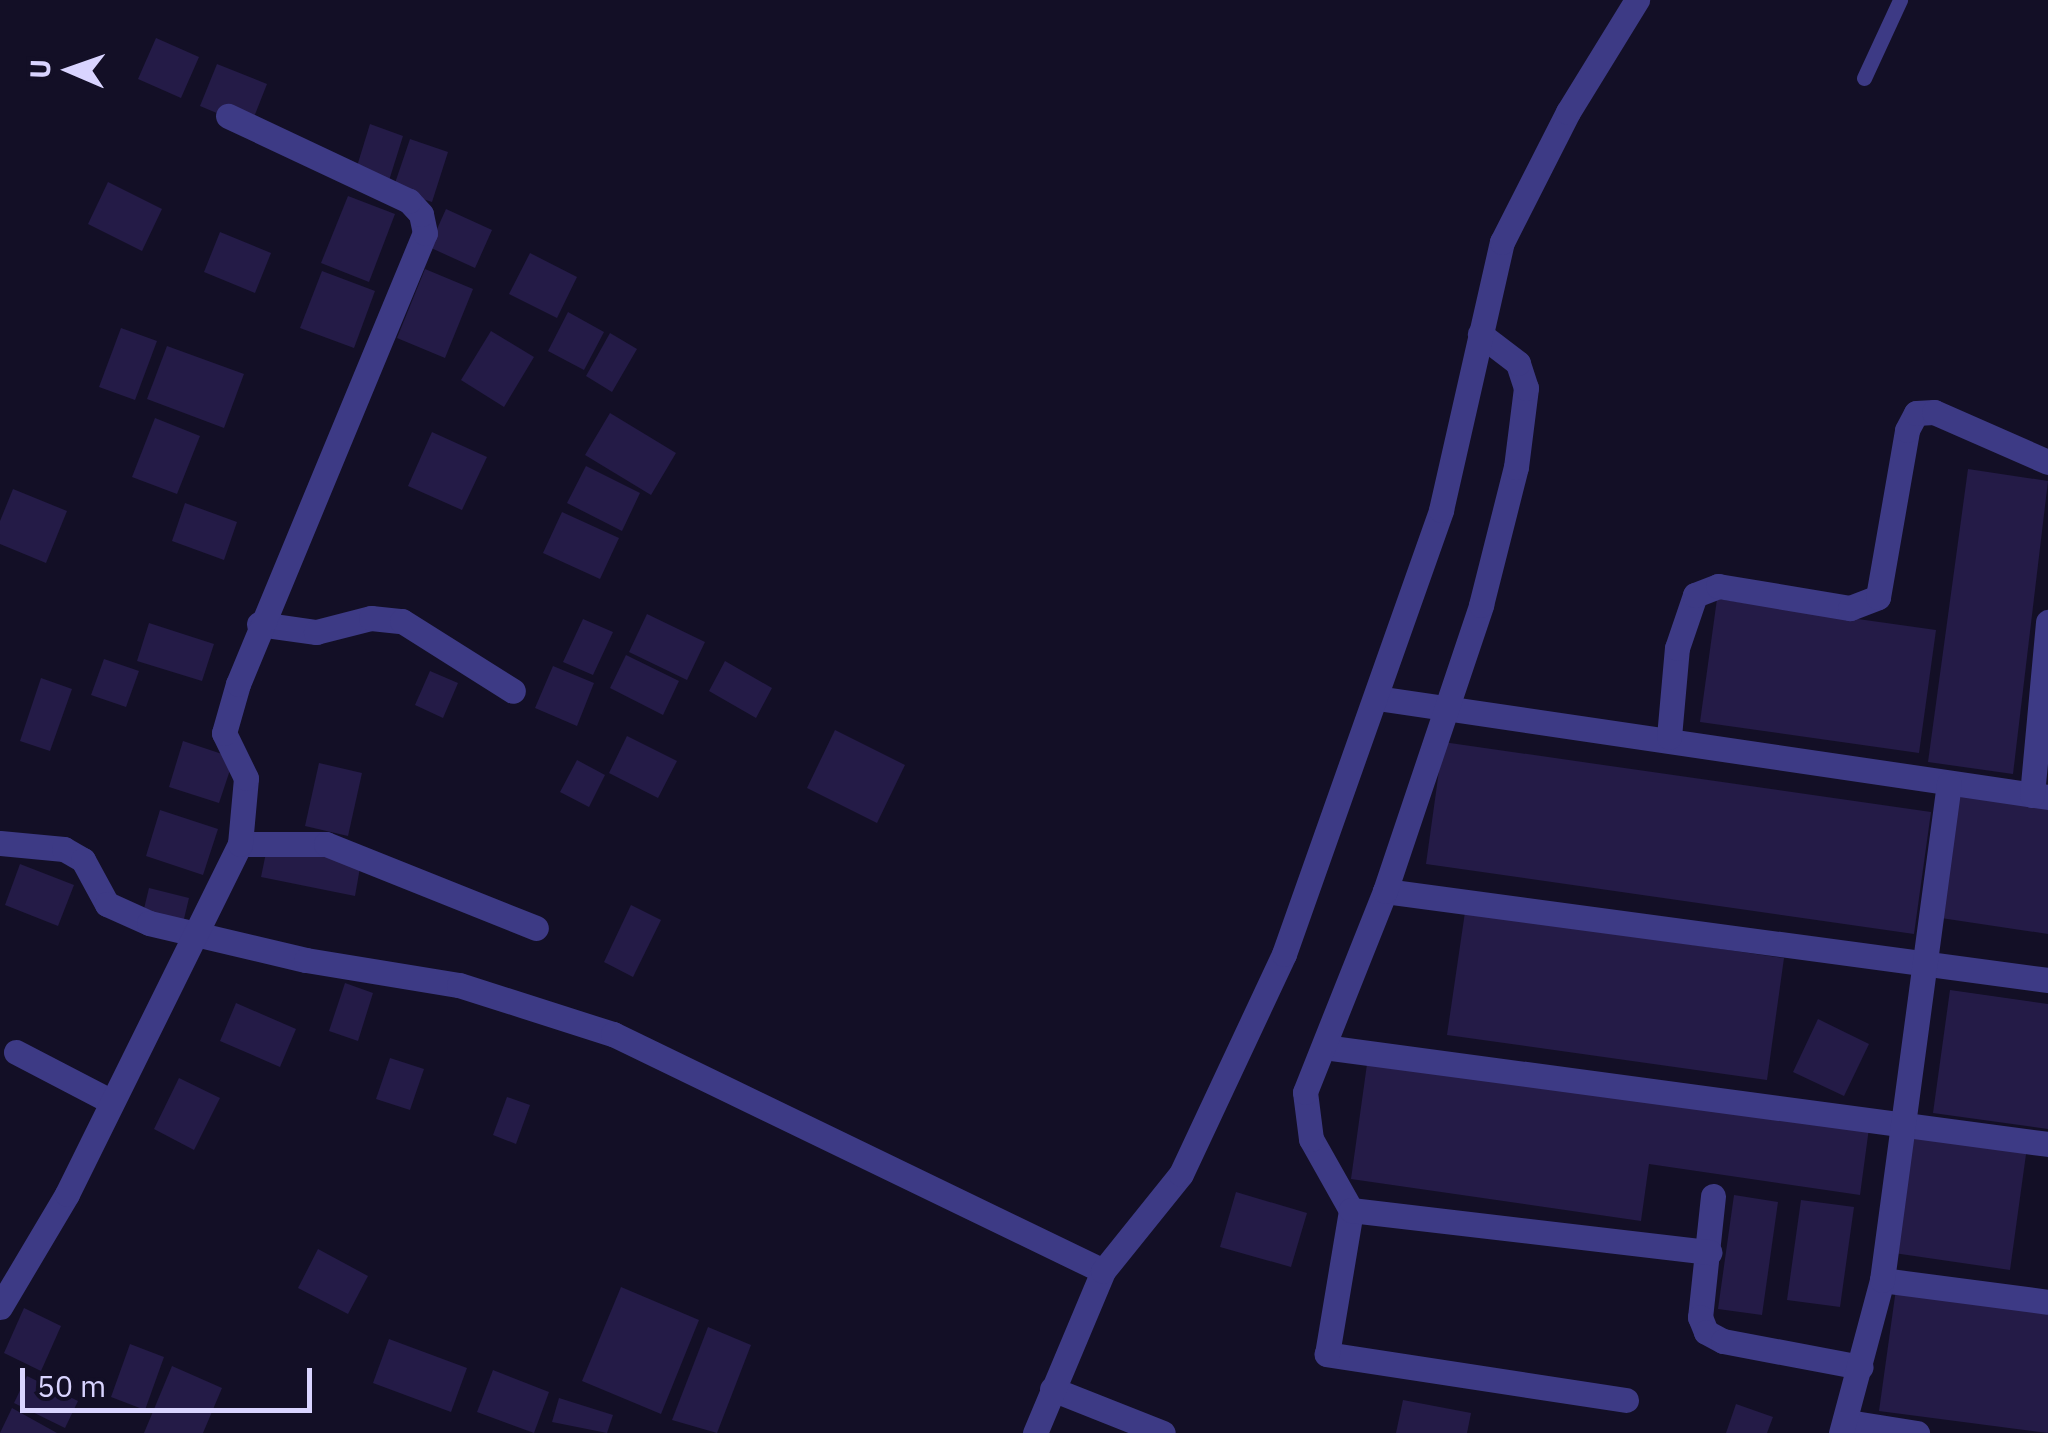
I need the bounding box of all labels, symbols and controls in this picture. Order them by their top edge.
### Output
north arrow [20,20,120,120]
text: U [21,59,58,79]
scale bar [25,1348,318,1410]
text: 50 m [37,1366,106,1405]

